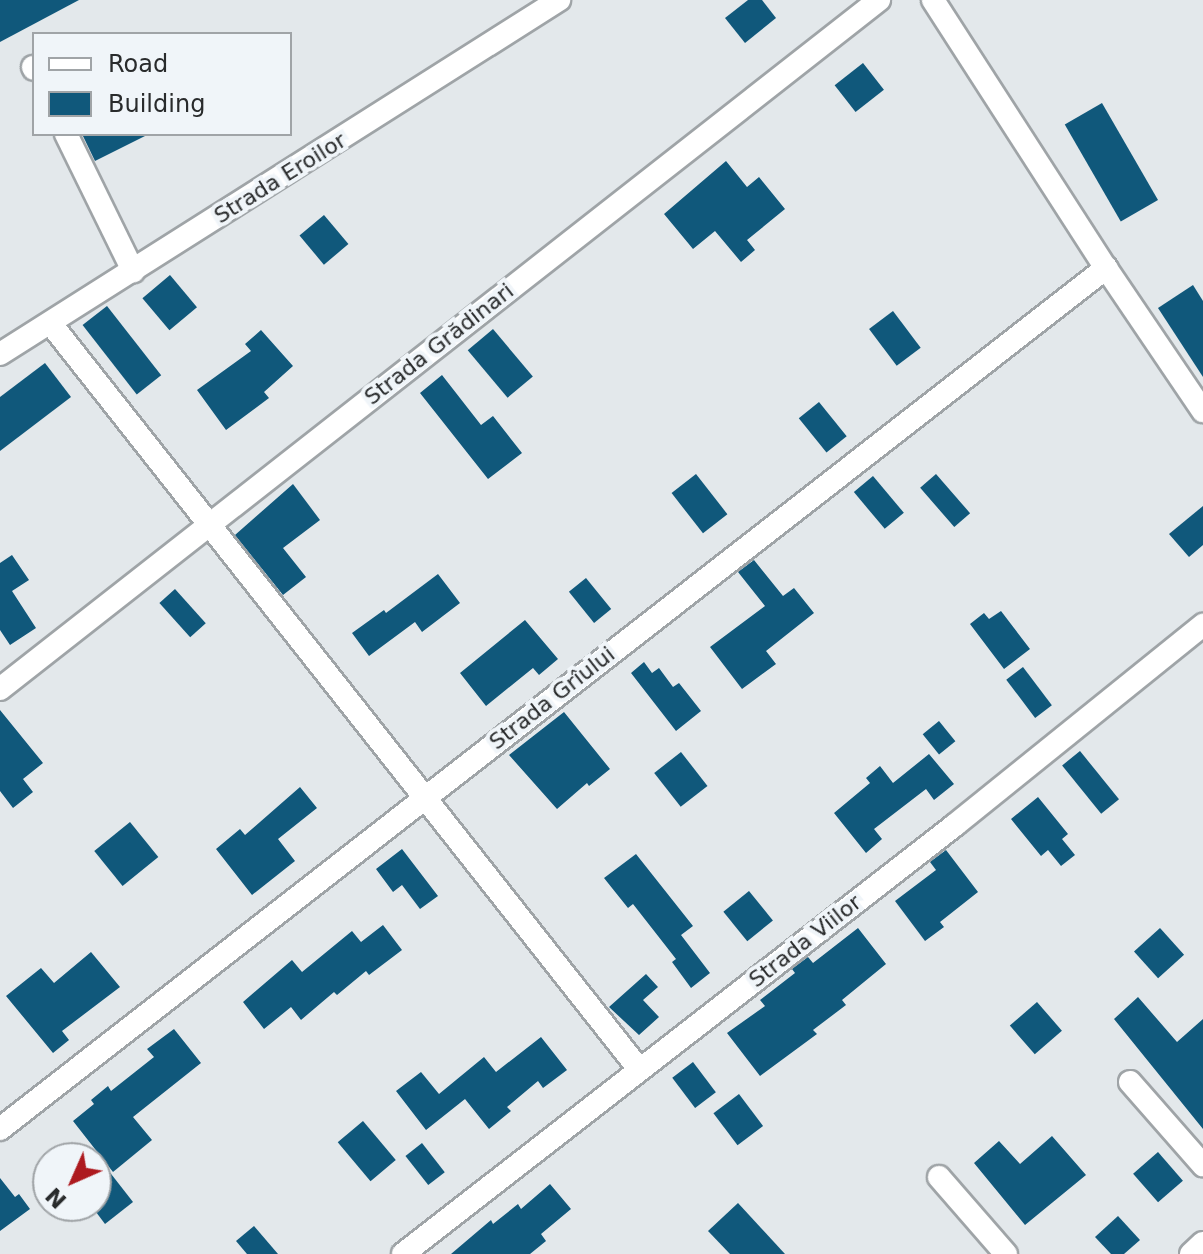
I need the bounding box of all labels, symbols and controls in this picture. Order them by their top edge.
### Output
legend [32,32,292,136]
text: Road [108,50,168,78]
text: Building [108,90,205,118]
street label: Strada Eroilor [209,127,351,229]
street label: Strada Grădinari [359,278,519,410]
street label: Strada Grîului [484,641,620,755]
street label: Strada Viilor [744,889,866,993]
north arrow [32,1142,112,1222]
text: N [41,1183,71,1213]

